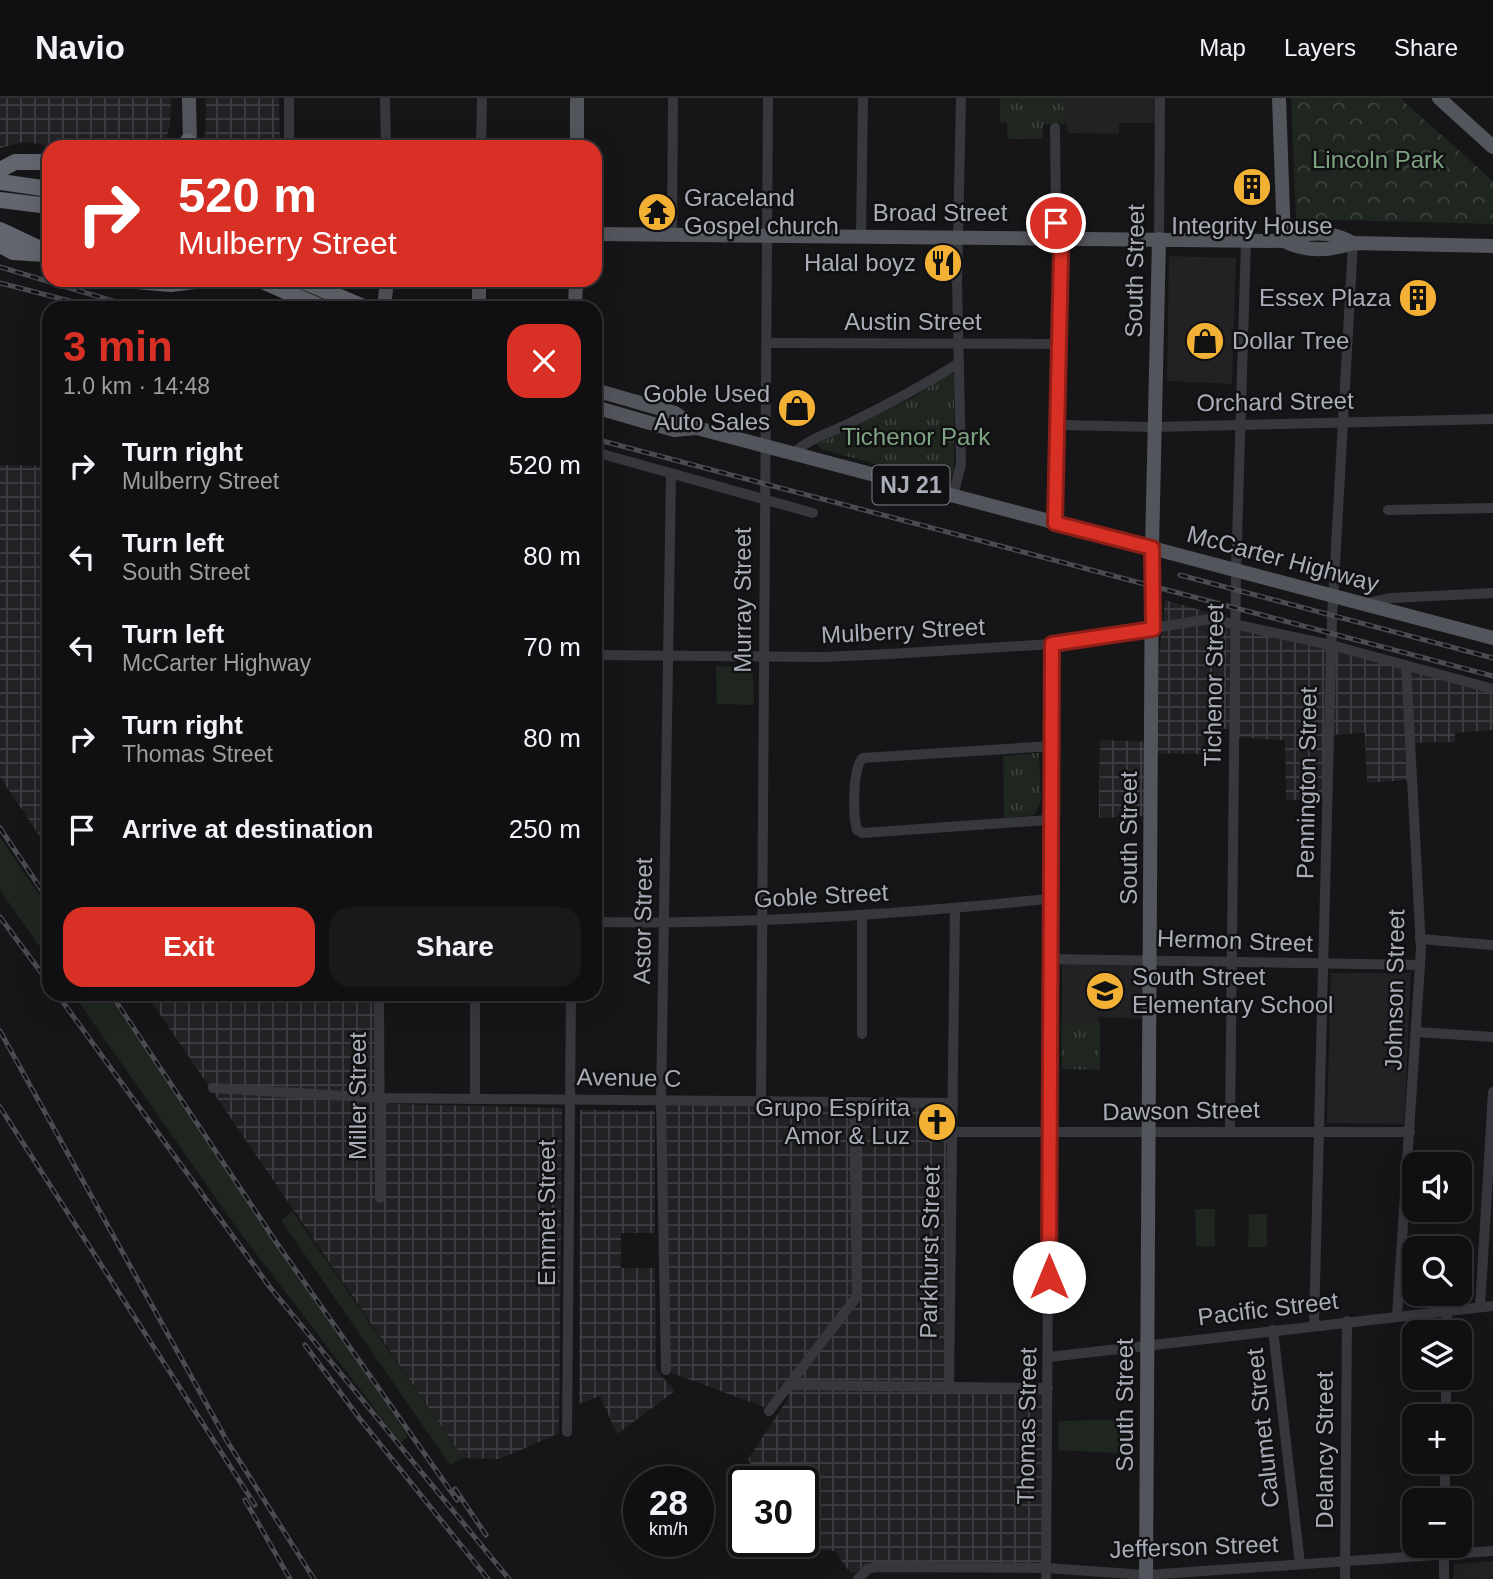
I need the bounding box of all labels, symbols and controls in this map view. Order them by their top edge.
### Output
text: Navio [35,29,125,66]
text: Map [1199,34,1246,61]
text: Layers [1284,34,1356,61]
text: Share [1394,34,1458,61]
park label: Lincoln Park [1312,146,1445,173]
building icon: Integrity House [1231,166,1273,208]
icon: right [63,168,154,259]
text: 520 m [178,168,317,222]
place label: Graceland Gospel church [684,184,839,239]
temple icon: Graceland Gospel church [636,191,678,233]
pin [1026,193,1086,253]
street label: Broad Street [873,199,1008,226]
icon: arrive [1037,204,1075,242]
street label: South Street [1120,204,1149,338]
place label: Integrity House [1171,212,1333,239]
text: Mulberry Street [178,225,397,261]
restaurant icon: Halal boyz [922,242,964,284]
place label: Halal boyz [804,249,916,276]
building icon: Essex Plaza [1397,277,1439,319]
place label: Essex Plaza [1259,284,1392,311]
street label: Austin Street [844,308,982,335]
shop icon: Dollar Tree [1184,320,1226,362]
text: 3 min [63,323,173,370]
button: close [507,324,581,398]
place label: Dollar Tree [1232,327,1349,354]
text: 1.0 km · 14:48 [63,373,210,399]
place label: Goble Used Auto Sales [643,380,770,435]
shop icon: Goble Used Auto Sales [776,387,818,429]
street label: Orchard Street [1196,387,1354,416]
park label: Tichenor Park [842,423,991,450]
text: Turn right [122,437,243,467]
icon: right [63,447,101,485]
text: 520 m [509,450,581,480]
road number: NJ 21 [872,466,950,504]
text: Mulberry Street [122,468,279,494]
street label: McCarter Highway [1184,520,1382,597]
street label: Murray Street [729,527,756,673]
text: Turn left [122,528,224,558]
icon: left [63,538,101,576]
text: 80 m [523,541,581,571]
text: South Street [122,559,250,585]
street label: Tichenor Street [1199,603,1228,767]
street label: Mulberry Street [820,613,986,648]
text: Turn left [122,619,224,649]
icon: left [63,629,101,667]
text: 70 m [523,632,581,662]
text: McCarter Highway [122,650,311,676]
street label: Pennington Street [1291,686,1322,879]
text: Turn right [122,710,243,740]
icon: right [63,720,101,758]
text: 80 m [523,723,581,753]
text: Thomas Street [122,741,273,767]
street label: South Street [1115,771,1142,905]
icon: arrive [63,811,101,849]
text: Arrive at destination [122,814,373,844]
text: 250 m [509,814,581,844]
street label: Astor Street [628,857,657,985]
street label: Goble Street [753,878,889,913]
button: Exit [63,907,315,987]
button: Share [329,907,581,987]
street label: Johnson Street [1380,909,1409,1071]
street label: Hermon Street [1157,924,1314,957]
place label: South Street Elementary School [1132,963,1333,1018]
school or university icon: South Street Elementary School [1084,970,1126,1012]
street label: Miller Street [344,1032,371,1160]
street label: Avenue C [576,1063,682,1092]
place label: Grupo Espírita Amor & Luz [755,1094,911,1149]
street label: Dawson Street [1102,1096,1260,1125]
church icon: Grupo Espírita Amor & Luz [916,1101,958,1143]
street label: Emmet Street [533,1139,560,1286]
map controls [1402,1152,1472,1558]
button: sound [1402,1152,1472,1222]
street label: Parkhurst Street [914,1165,945,1339]
button: search [1402,1236,1472,1306]
position arrow [1012,1240,1086,1314]
street label: Pacific Street [1196,1286,1340,1331]
button: layers [1402,1320,1472,1390]
street label: South Street [1111,1338,1138,1472]
street label: Thomas Street [1012,1347,1041,1505]
street label: Calumet Street [1241,1347,1284,1509]
street label: Delancy Street [1311,1371,1338,1529]
button: + [1402,1404,1472,1474]
speed limit sign: 30 [728,1466,819,1557]
text: 28 [649,1483,688,1522]
button: − [1402,1488,1472,1558]
text: km/h [649,1519,688,1539]
street label: Jefferson Street [1109,1530,1279,1563]

